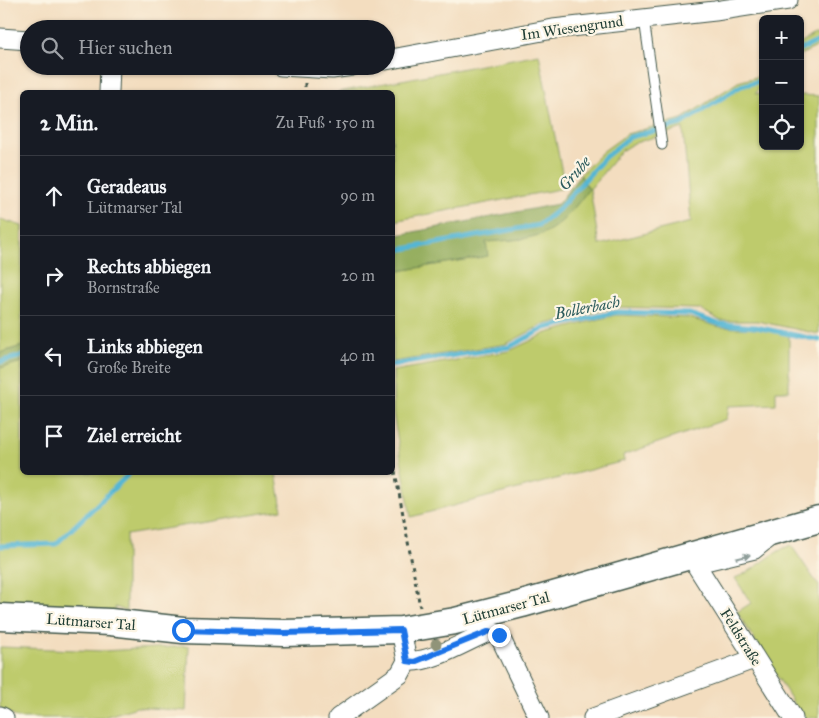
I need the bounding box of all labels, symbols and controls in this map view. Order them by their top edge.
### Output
street label: Im Wiesengrund [520,12,625,44]
map controls [759,15,804,150]
button: + [759,15,804,60]
search box [20,20,395,75]
icon: search [38,34,66,62]
text: Hier suchen [78,36,172,59]
button: − [759,60,804,105]
button: locate [759,105,804,150]
text: 2 Min. [40,110,98,136]
text: Zu Fuß · 150 m [276,113,375,132]
water label: Grube [554,152,595,194]
text: Geradeaus [87,175,166,198]
icon: ahead [40,182,68,210]
text: 90 m [340,186,375,205]
text: Lütmarser Tal [87,198,182,217]
text: Rechts abbiegen [87,255,211,278]
icon: right [40,262,68,290]
text: 20 m [341,266,375,285]
text: Bornstraße [87,278,160,297]
water label: Bollerbach [552,292,622,323]
text: Links abbiegen [87,335,203,358]
icon: left [40,342,68,370]
text: 40 m [340,346,375,365]
text: Große Breite [87,358,171,377]
icon: arrive [40,422,68,450]
text: Ziel erreicht [87,424,181,447]
one-way arrow [736,553,751,561]
street label: Lütmarser Tal [461,588,552,628]
street label: Feldstraße [716,605,766,669]
street label: Lütmarser Tal [46,610,137,634]
route start [172,619,195,642]
route end [488,624,511,647]

